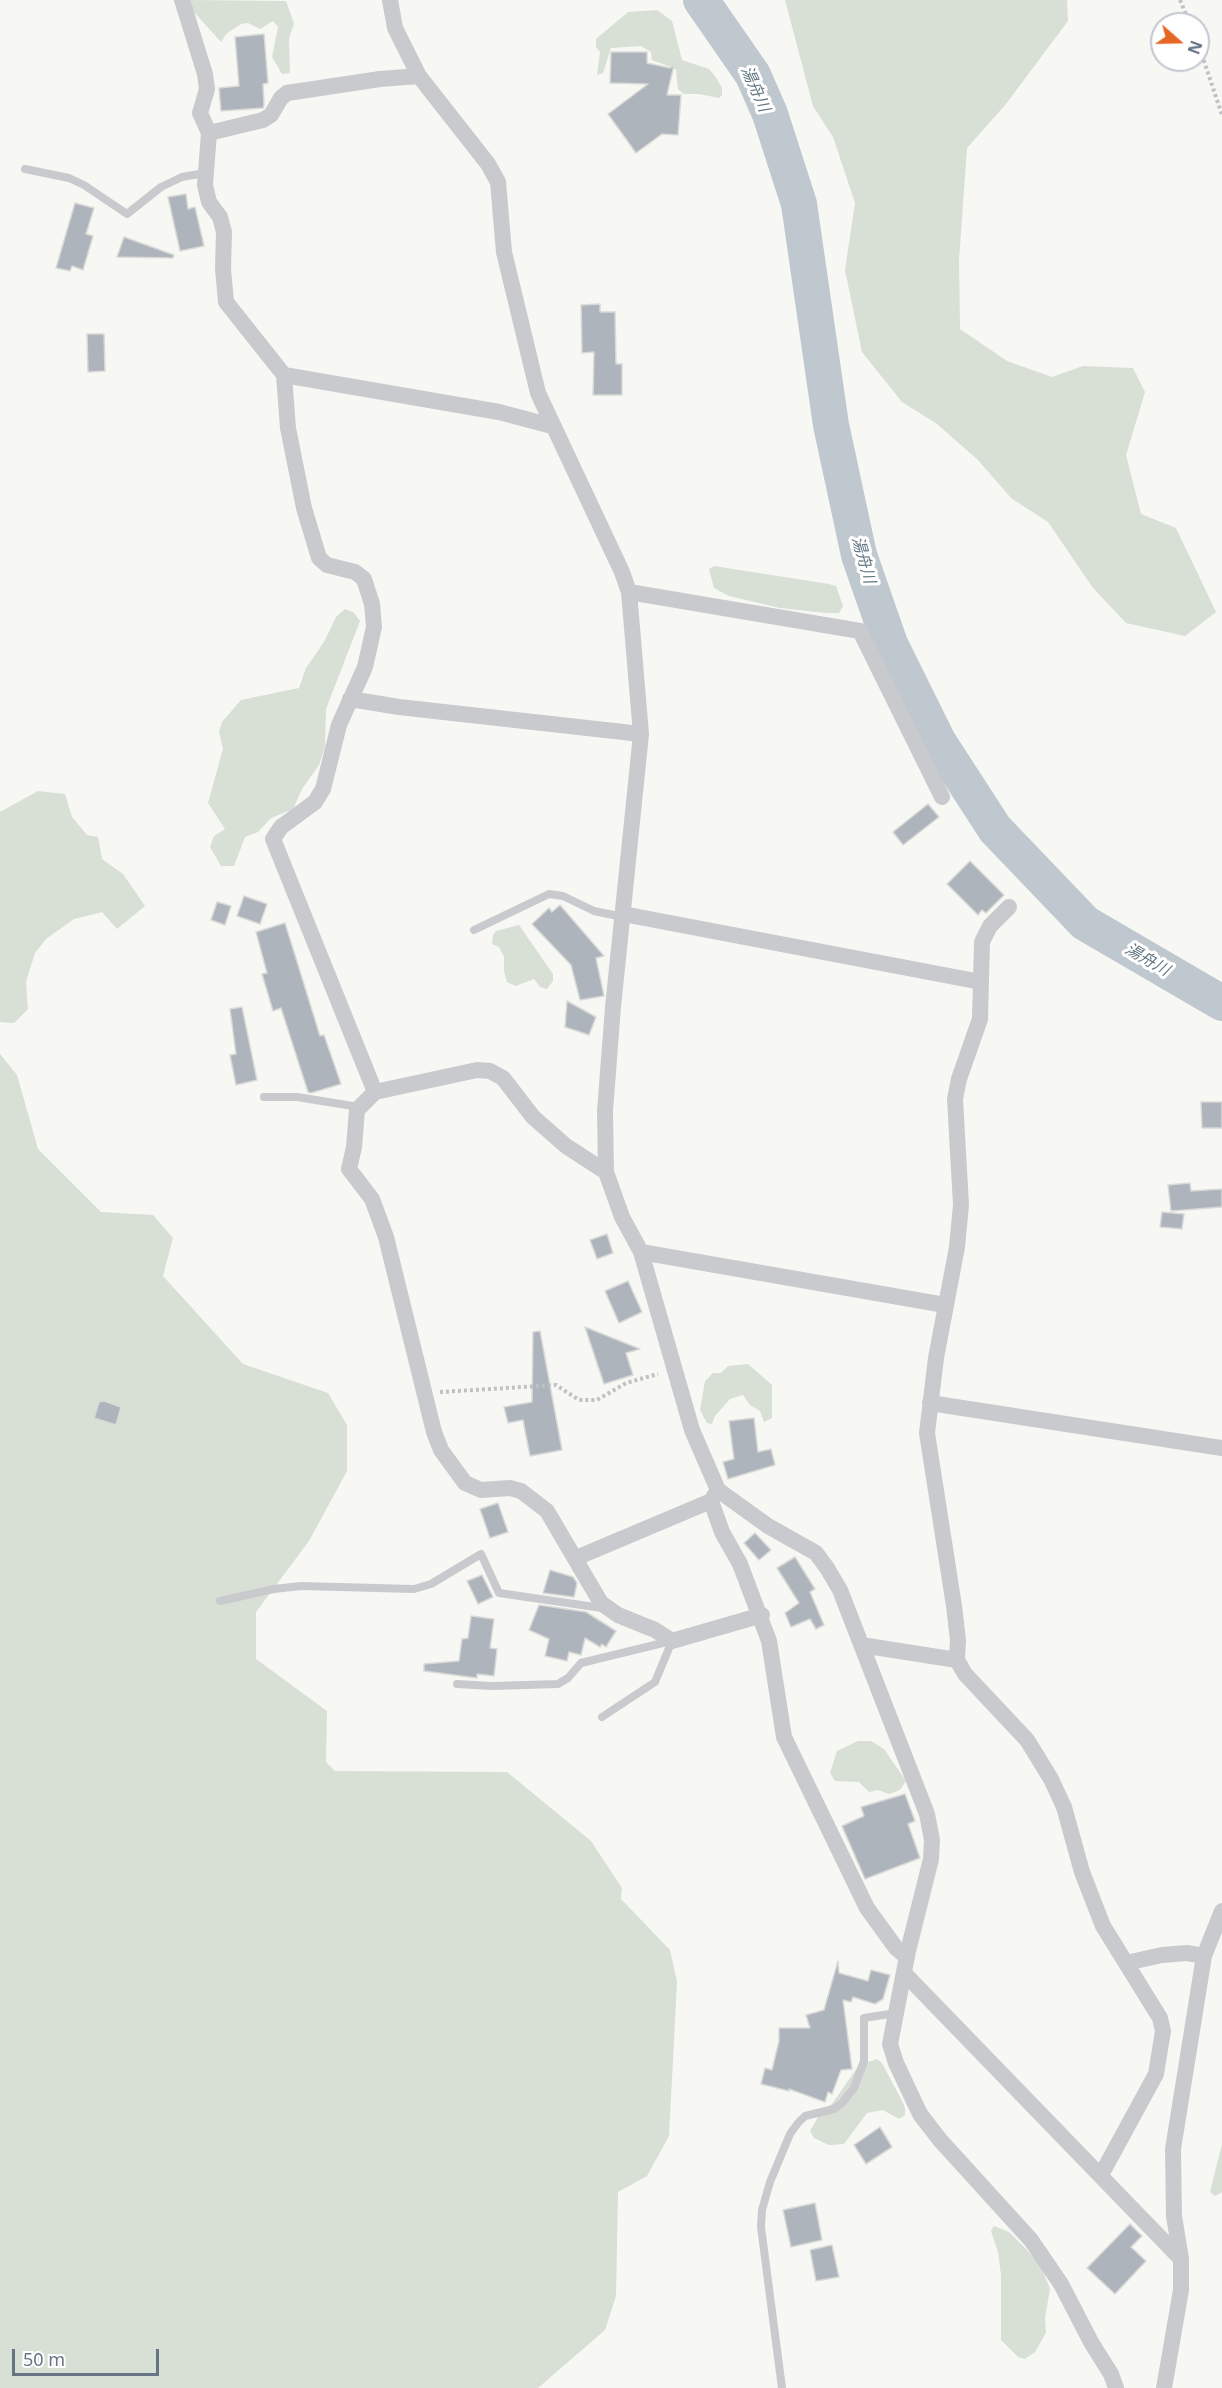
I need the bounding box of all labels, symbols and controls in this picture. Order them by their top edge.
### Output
north arrow [1150,12,1210,72]
text: N [1182,38,1208,57]
water label: 湯舟川 [736,63,774,115]
water label: 湯舟川 [847,534,879,586]
water label: 湯舟川 [1121,940,1173,980]
scale bar [15,2337,162,2375]
text: 50 m [23,2347,65,2371]

